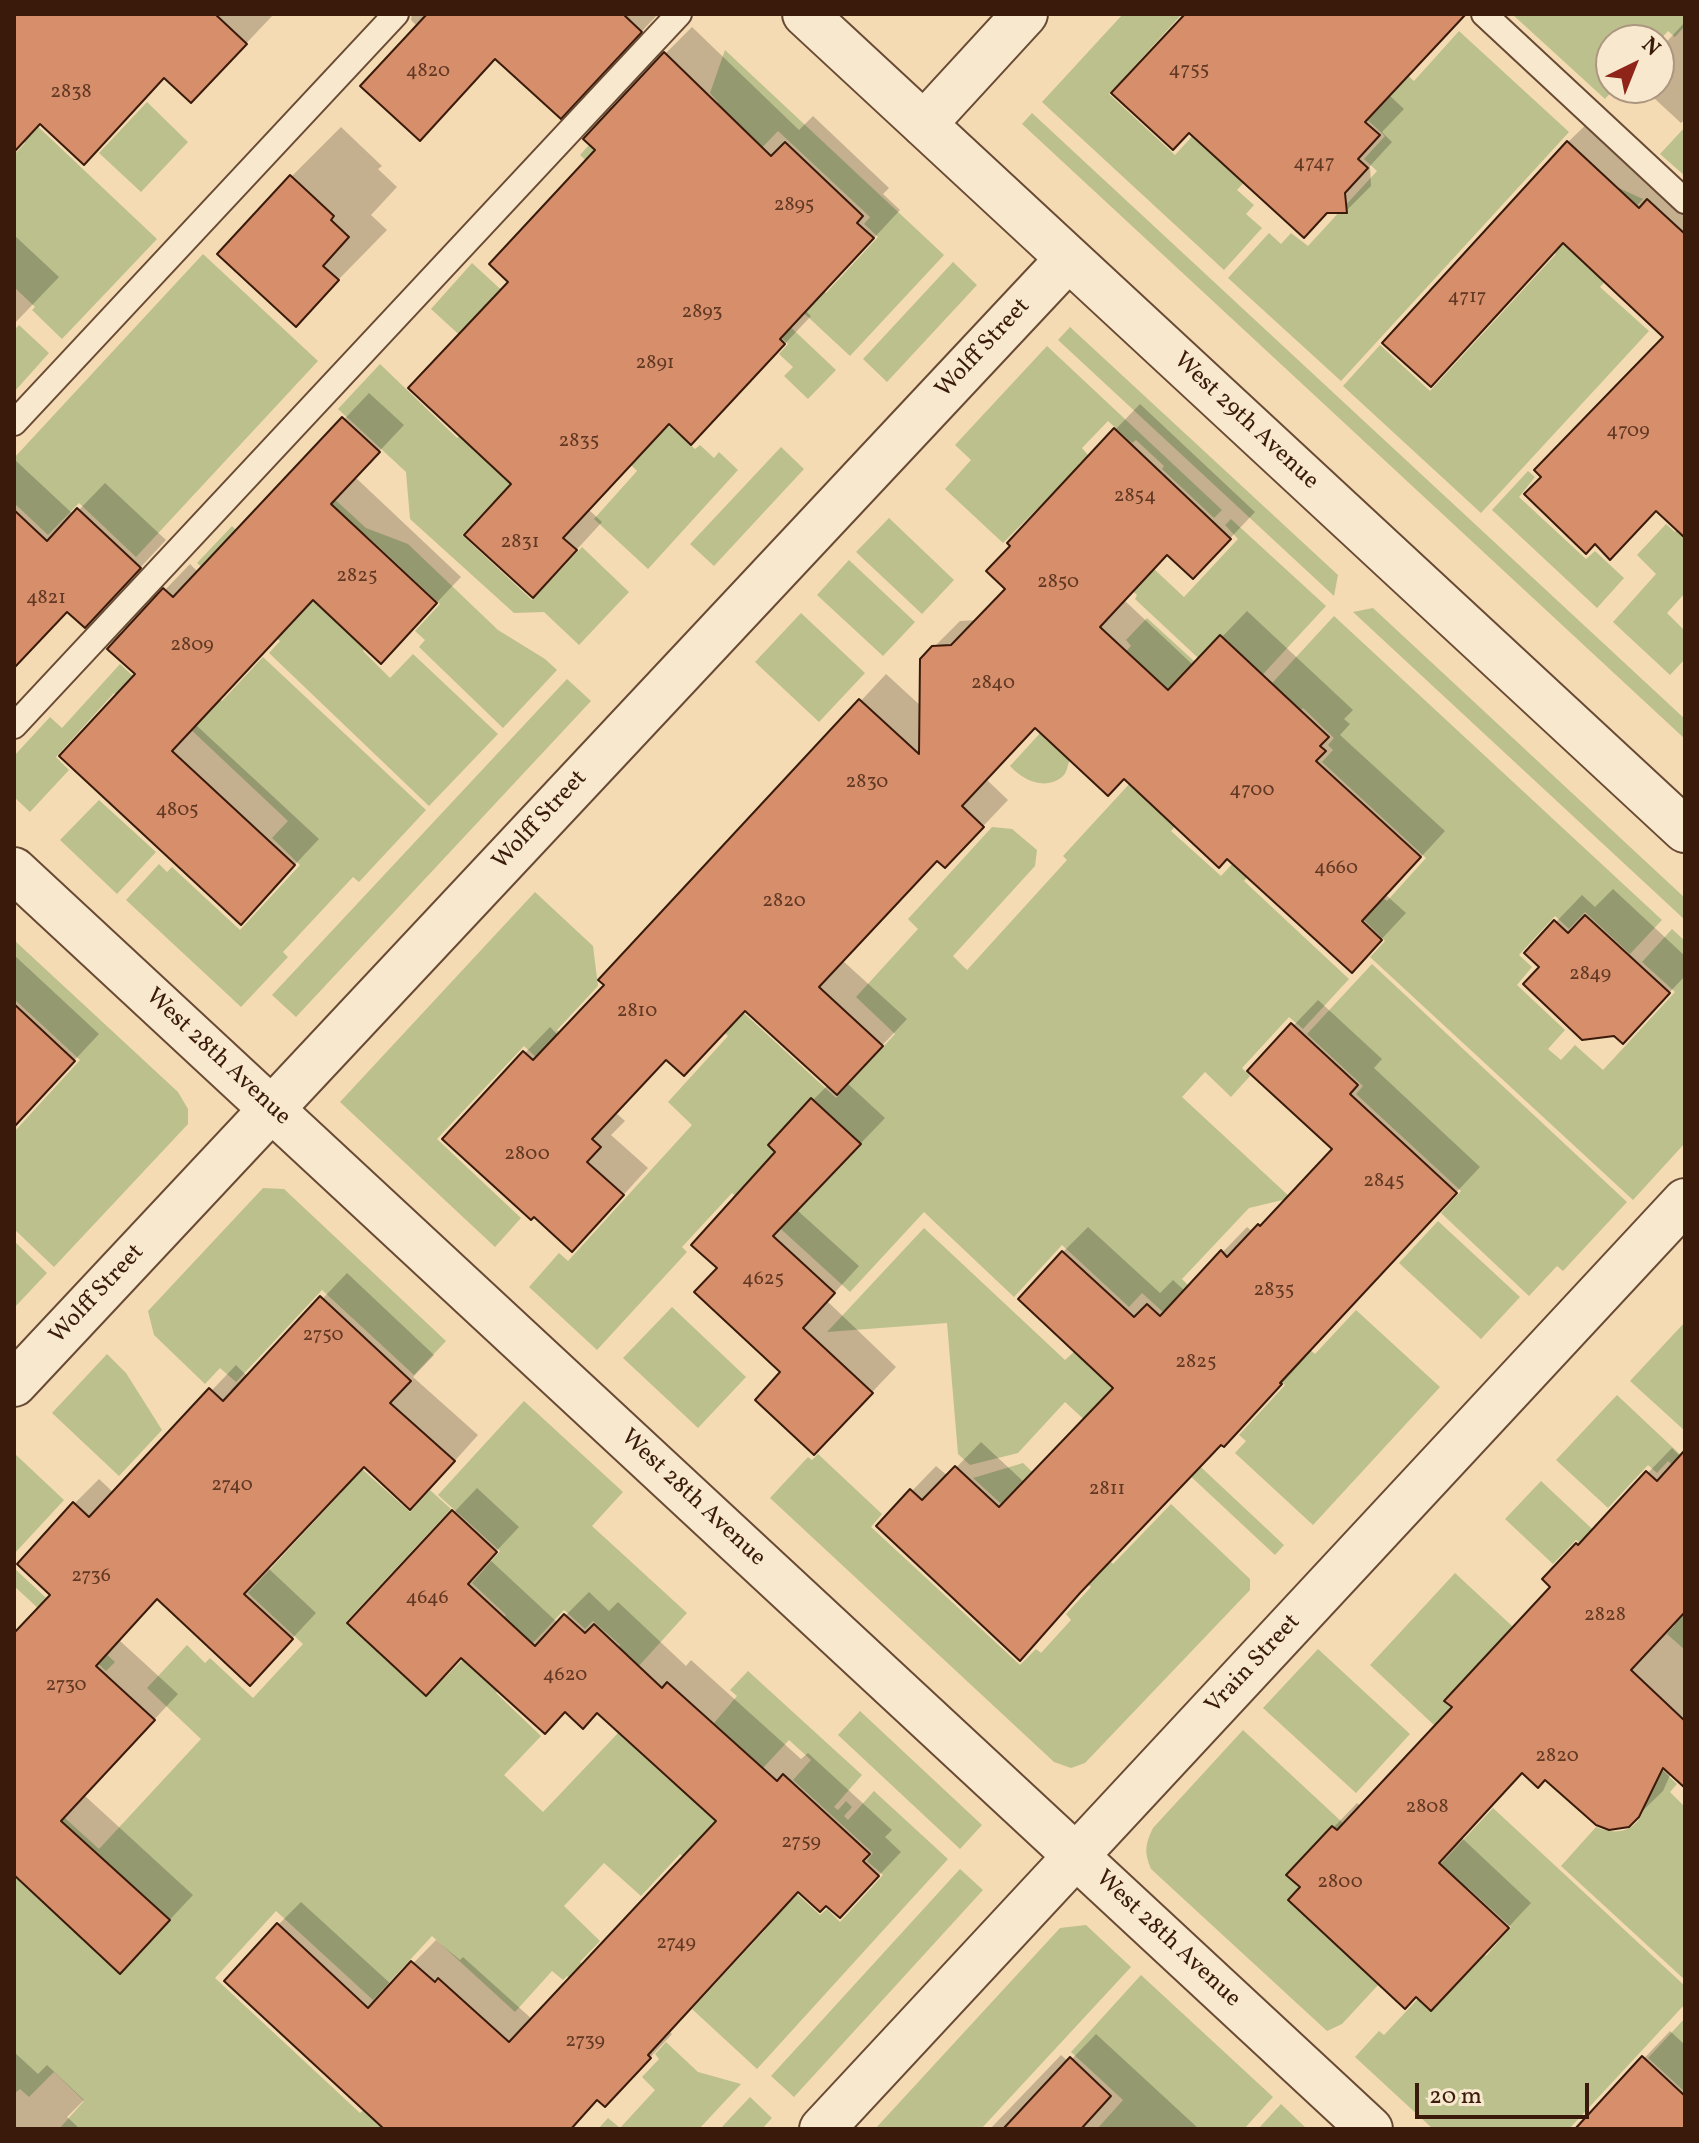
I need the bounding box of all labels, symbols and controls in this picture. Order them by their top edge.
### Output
north arrow [1595,24,1675,104]
text: N [1634,31,1667,64]
house number: 4755 [1169,59,1209,83]
house number: 4820 [406,60,450,84]
house number: 2838 [50,81,92,105]
house number: 4747 [1293,152,1335,176]
house number: 2895 [774,194,814,218]
house number: 4717 [1447,286,1487,310]
street label: Wolff Street [931,293,1037,405]
house number: 2893 [681,301,723,325]
street label: West 29th Avenue [1166,347,1324,497]
house number: 2891 [635,352,675,376]
house number: 4709 [1606,420,1650,444]
house number: 2835 [559,430,599,454]
house number: 2854 [1114,485,1156,509]
house number: 2831 [501,531,539,555]
house number: 2825 [336,565,378,589]
house number: 2850 [1037,571,1079,595]
house number: 4821 [26,587,66,611]
house number: 2809 [170,634,214,658]
house number: 2840 [971,672,1015,696]
street label: Wolff Street [488,765,594,877]
house number: 2830 [846,771,888,795]
house number: 4700 [1229,779,1275,803]
house number: 4805 [155,799,199,823]
house number: 4660 [1314,857,1358,881]
house number: 2820 [762,890,806,914]
house number: 2849 [1569,963,1611,987]
street label: West 28th Avenue [138,983,296,1133]
house number: 2810 [617,1000,657,1024]
house number: 2800 [504,1143,550,1167]
house number: 2845 [1363,1170,1405,1194]
street label: Wolff Street [45,1239,151,1351]
house number: 4625 [742,1268,784,1292]
house number: 2835 [1254,1279,1294,1303]
house number: 2750 [302,1324,344,1348]
house number: 2825 [1175,1351,1217,1375]
street label: West 28th Avenue [613,1424,771,1574]
house number: 2740 [211,1474,253,1498]
house number: 2811 [1089,1478,1125,1502]
house number: 2736 [71,1565,111,1589]
house number: 4646 [405,1587,449,1611]
house number: 2828 [1584,1604,1626,1628]
street label: Vrain Street [1200,1609,1308,1721]
house number: 4620 [543,1664,587,1688]
house number: 2730 [45,1674,87,1698]
house number: 2820 [1535,1745,1579,1769]
house number: 2808 [1405,1796,1449,1820]
house number: 2759 [781,1831,821,1855]
street label: West 28th Avenue [1088,1865,1246,2015]
house number: 2800 [1317,1871,1363,1895]
house number: 2749 [656,1932,696,1956]
house number: 2739 [565,2030,605,2054]
scale bar [1419,2067,1593,2117]
text: 20 m [1429,2080,1482,2114]

